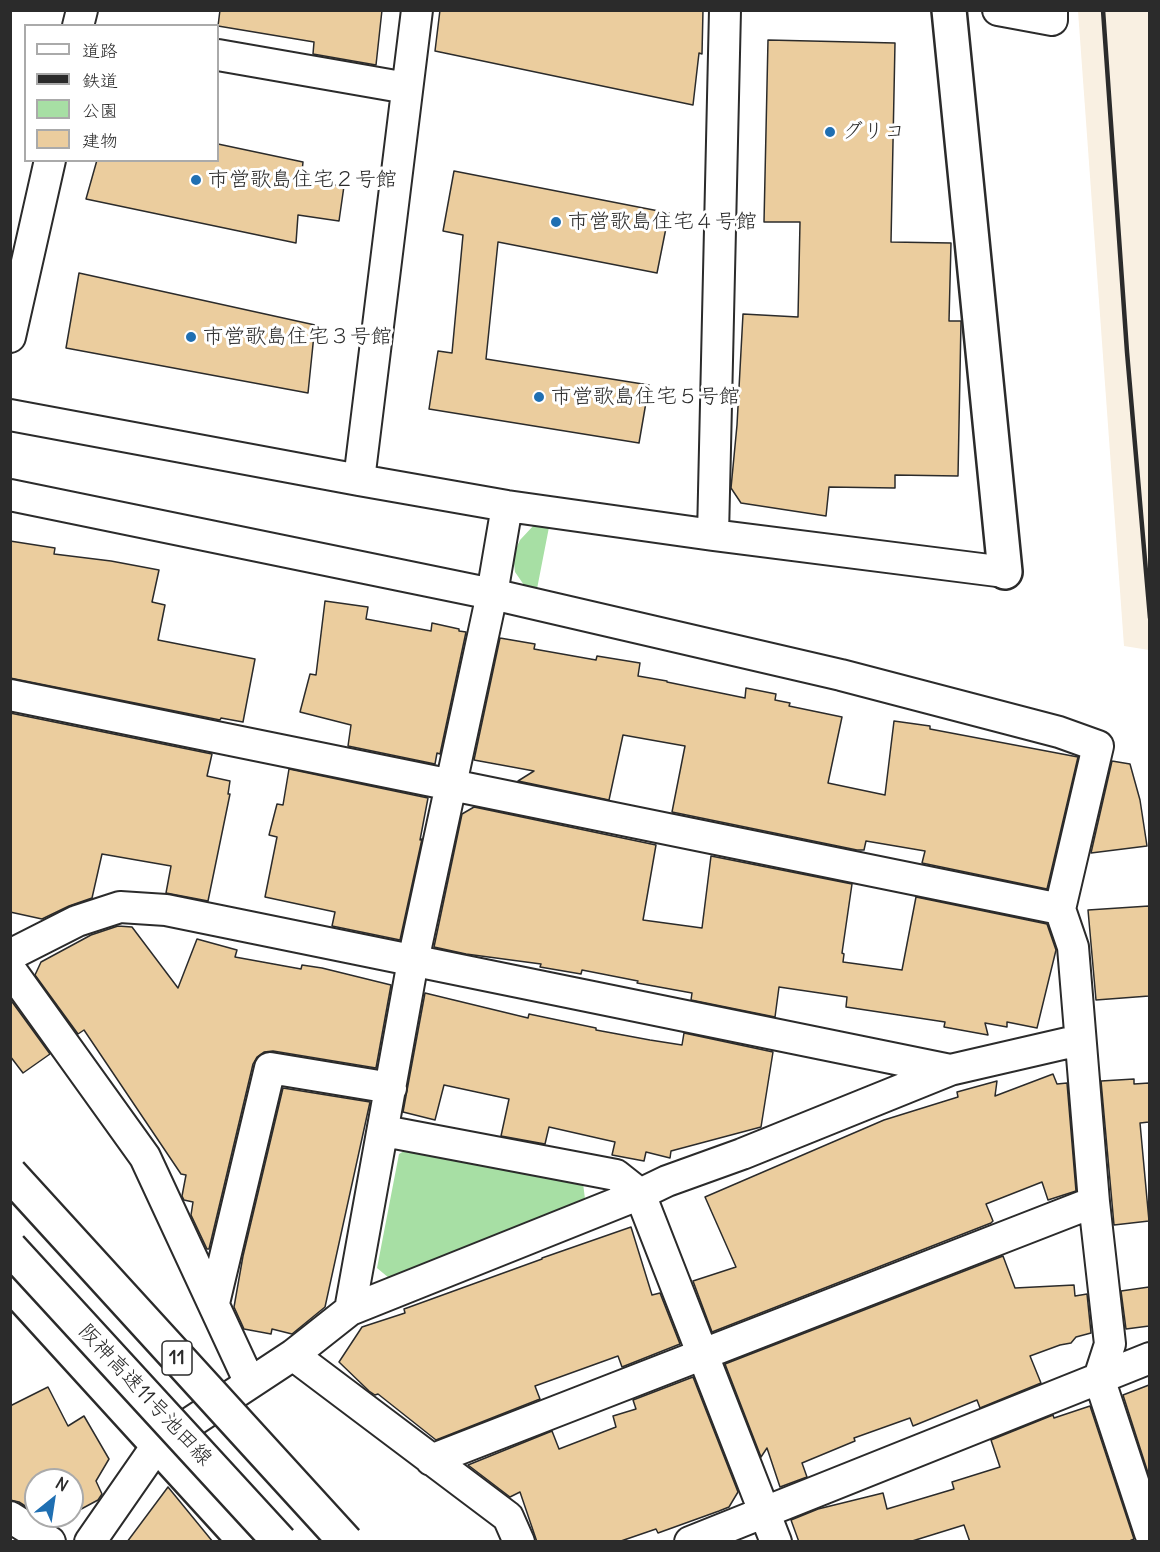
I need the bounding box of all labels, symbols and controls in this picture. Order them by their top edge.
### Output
legend [24,24,219,162]
text: 道路 [82,39,118,62]
text: 鉄道 [82,69,118,92]
text: 公園 [82,99,118,122]
place label: グリコ [842,119,905,145]
marker: グリコ [823,125,837,139]
text: 建物 [82,129,118,152]
place label: 市営歌島住宅２号館 [208,167,397,193]
marker: 市営歌島住宅２号館 [189,173,203,187]
place label: 市営歌島住宅４号館 [568,209,757,235]
marker: 市営歌島住宅４号館 [549,215,563,229]
place label: 市営歌島住宅３号館 [203,324,392,350]
marker: 市営歌島住宅３号館 [184,330,198,344]
place label: 市営歌島住宅５号館 [551,384,740,410]
marker: 市営歌島住宅５号館 [532,390,546,404]
street label: 阪神高速11号池田線 [73,1319,217,1471]
road number: 11 [162,1341,192,1375]
north arrow [24,1468,84,1528]
text: N [52,1473,72,1496]

